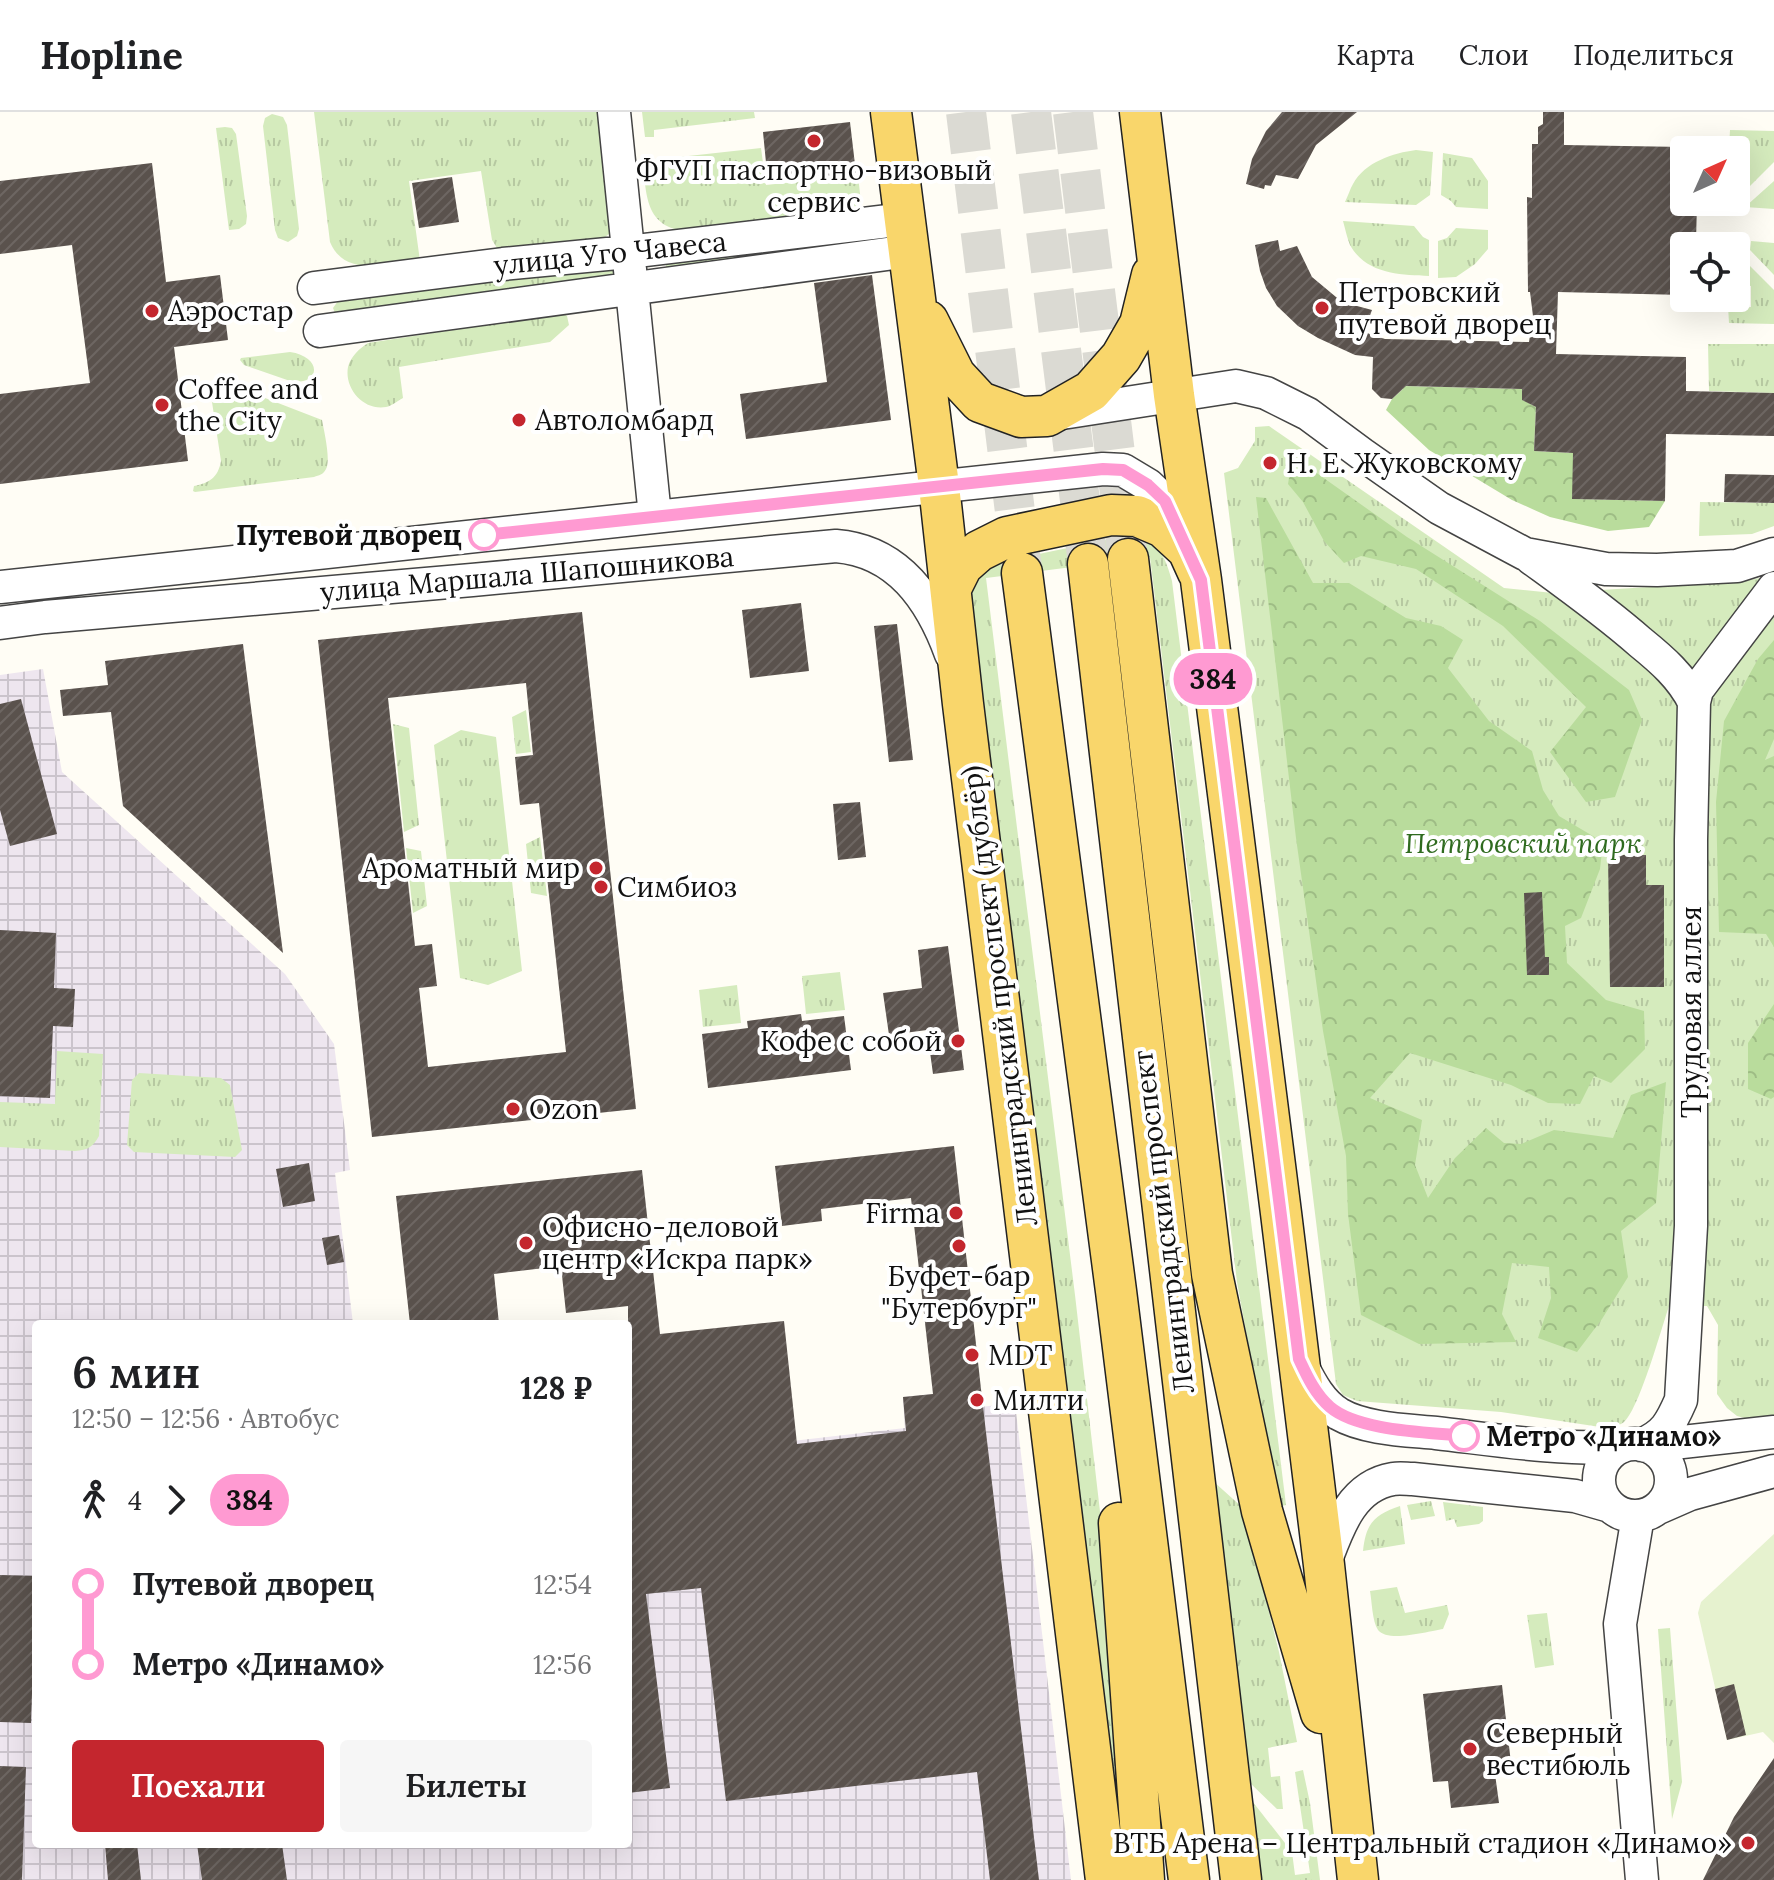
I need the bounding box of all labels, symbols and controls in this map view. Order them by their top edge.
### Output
text: Hopline [40,31,183,79]
text: Карта [1336,37,1415,73]
text: Слои [1459,37,1529,73]
text: Поделиться [1573,37,1734,73]
marker: ФГУП паспортно-визовый сервис [805,132,823,150]
north arrow [1670,136,1750,216]
map controls [1670,136,1750,312]
place label: ФГУП паспортно-визовый сервис [636,152,992,220]
street label: улица Уго Чавеса [492,223,728,283]
button: locate [1670,232,1750,312]
place label: Петровский путевой дворец [1338,274,1551,342]
place label: Аэростар [167,293,293,329]
marker: Петровский путевой дворец [1313,299,1331,317]
marker: Аэростар [143,302,161,320]
place label: Coffee and the City [178,371,319,439]
marker: Coffee and the City [153,396,171,414]
place label: Автоломбард [534,402,714,438]
marker: Автоломбард [510,411,528,429]
place label: Н. Е. Жуковскому [1286,445,1522,481]
marker: Н. Е. Жуковскому [1261,454,1279,472]
place label: Путевой дворец [236,517,462,553]
marker: Путевой дворец [469,520,499,550]
street label: улица Маршала Шапошникова [319,538,735,610]
line badge: 384 [1167,653,1259,705]
text: 384 [1189,661,1237,697]
street label: Ленинградский проспект (дублёр) [953,764,1045,1228]
park label: Петровский парк [1404,825,1642,861]
place label: Ароматный мир [361,850,580,886]
marker: Ароматный мир [587,859,605,877]
place label: Симбиоз [617,869,737,905]
marker: Симбиоз [592,878,610,896]
street label: Трудовая аллея [1673,906,1709,1118]
place label: Кофе с собой [760,1023,942,1059]
marker: Кофе с собой [949,1032,967,1050]
street label: Ленинградский проспект [1124,1048,1202,1396]
place label: Ozon [529,1091,599,1127]
marker: Ozon [504,1100,522,1118]
place label: Firma [865,1195,940,1231]
marker: Firma [947,1204,965,1222]
place label: Офисно-деловой центр «Искра парк» [542,1209,813,1277]
marker: Офисно-деловой центр «Искра парк» [517,1234,535,1252]
marker: Буфет-бар "Бутербург" [950,1237,968,1255]
place label: Буфет-бар "Бутербург" [881,1258,1037,1326]
place label: MDT [988,1337,1053,1373]
text: 6 мин [72,1344,200,1400]
marker: MDT [963,1346,981,1364]
text: 128 ₽ [520,1369,592,1407]
place label: Милти [993,1382,1084,1418]
marker: Милти [968,1391,986,1409]
text: 12:50 – 12:56 · Автобус [72,1402,340,1435]
place label: Метро «Динамо» [1486,1418,1722,1454]
marker: Метро «Динамо» [1449,1421,1479,1451]
icon: walk [72,1478,116,1522]
icon: forward [154,1478,198,1522]
text: 384 [226,1482,273,1518]
text: 4 [128,1484,142,1517]
text: Путевой дворец [132,1565,374,1603]
text: 12:54 [534,1568,592,1601]
text: Метро «Динамо» [132,1645,384,1683]
text: 12:56 [533,1648,592,1681]
place label: Cеверный вестибюль [1486,1715,1631,1783]
button: Поехали [72,1740,324,1832]
button: Билеты [340,1740,592,1832]
marker: Cеверный вестибюль [1461,1740,1479,1758]
place label: ВТБ Арена – Центральный стадион «Динамо» [1113,1825,1732,1861]
marker: ВТБ Арена – Центральный стадион «Динамо» [1739,1834,1757,1852]

